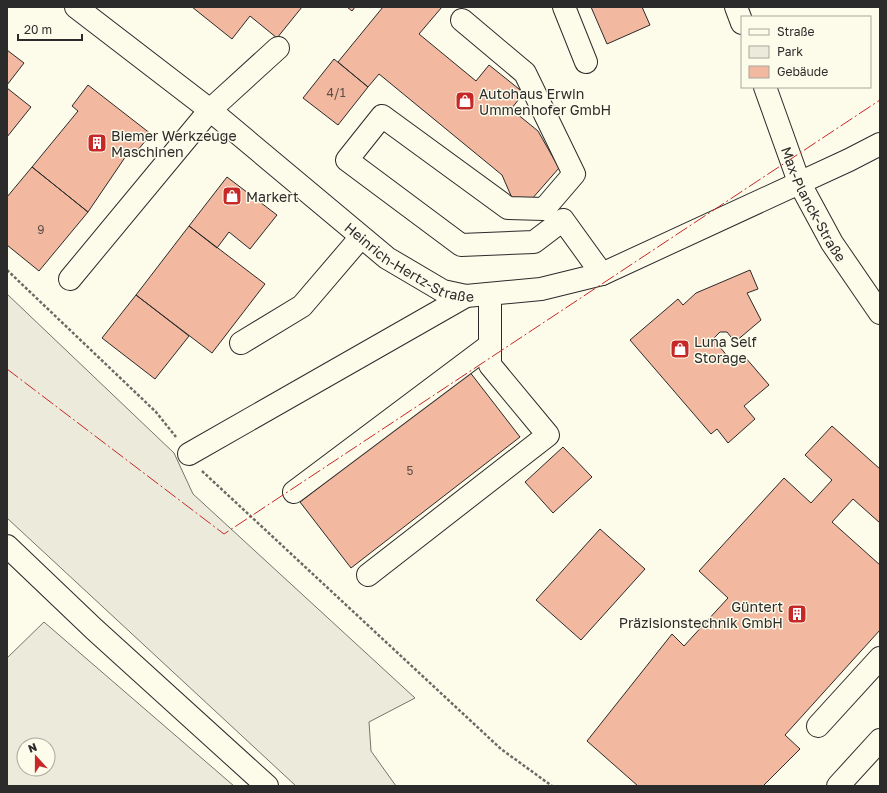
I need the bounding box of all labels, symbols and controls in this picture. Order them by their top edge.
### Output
scale bar [18,16,82,42]
legend [741,16,871,88]
text: 20 m [24,22,52,37]
text: Straße [777,24,815,39]
text: Park [777,44,803,59]
text: Gebäude [777,64,828,79]
house number: 4/1 [327,85,346,100]
place label: Autohaus Erwin Ummenhofer GmbH [479,85,611,118]
shop icon: Autohaus Erwin Ummenhofer GmbH [454,90,476,112]
place label: Biemer Werkzeuge Maschinen [111,127,237,160]
building icon: Biemer Werkzeuge Maschinen [86,132,108,154]
street label: Max-Planck-Straße [778,144,850,264]
shop icon: Markert [221,185,243,207]
place label: Markert [246,188,299,205]
street label: Heinrich-Hertz-Straße [342,218,475,304]
house number: 9 [37,222,45,237]
place label: Luna Self Storage [694,333,757,366]
shop icon: Luna Self Storage [669,338,691,360]
house number: 5 [407,463,414,478]
place label: Güntert Präzisionstechnik GmbH [619,598,783,631]
building icon: Güntert Präzisionstechnik GmbH [786,603,808,625]
north arrow [16,737,56,777]
text: N [26,740,38,755]

